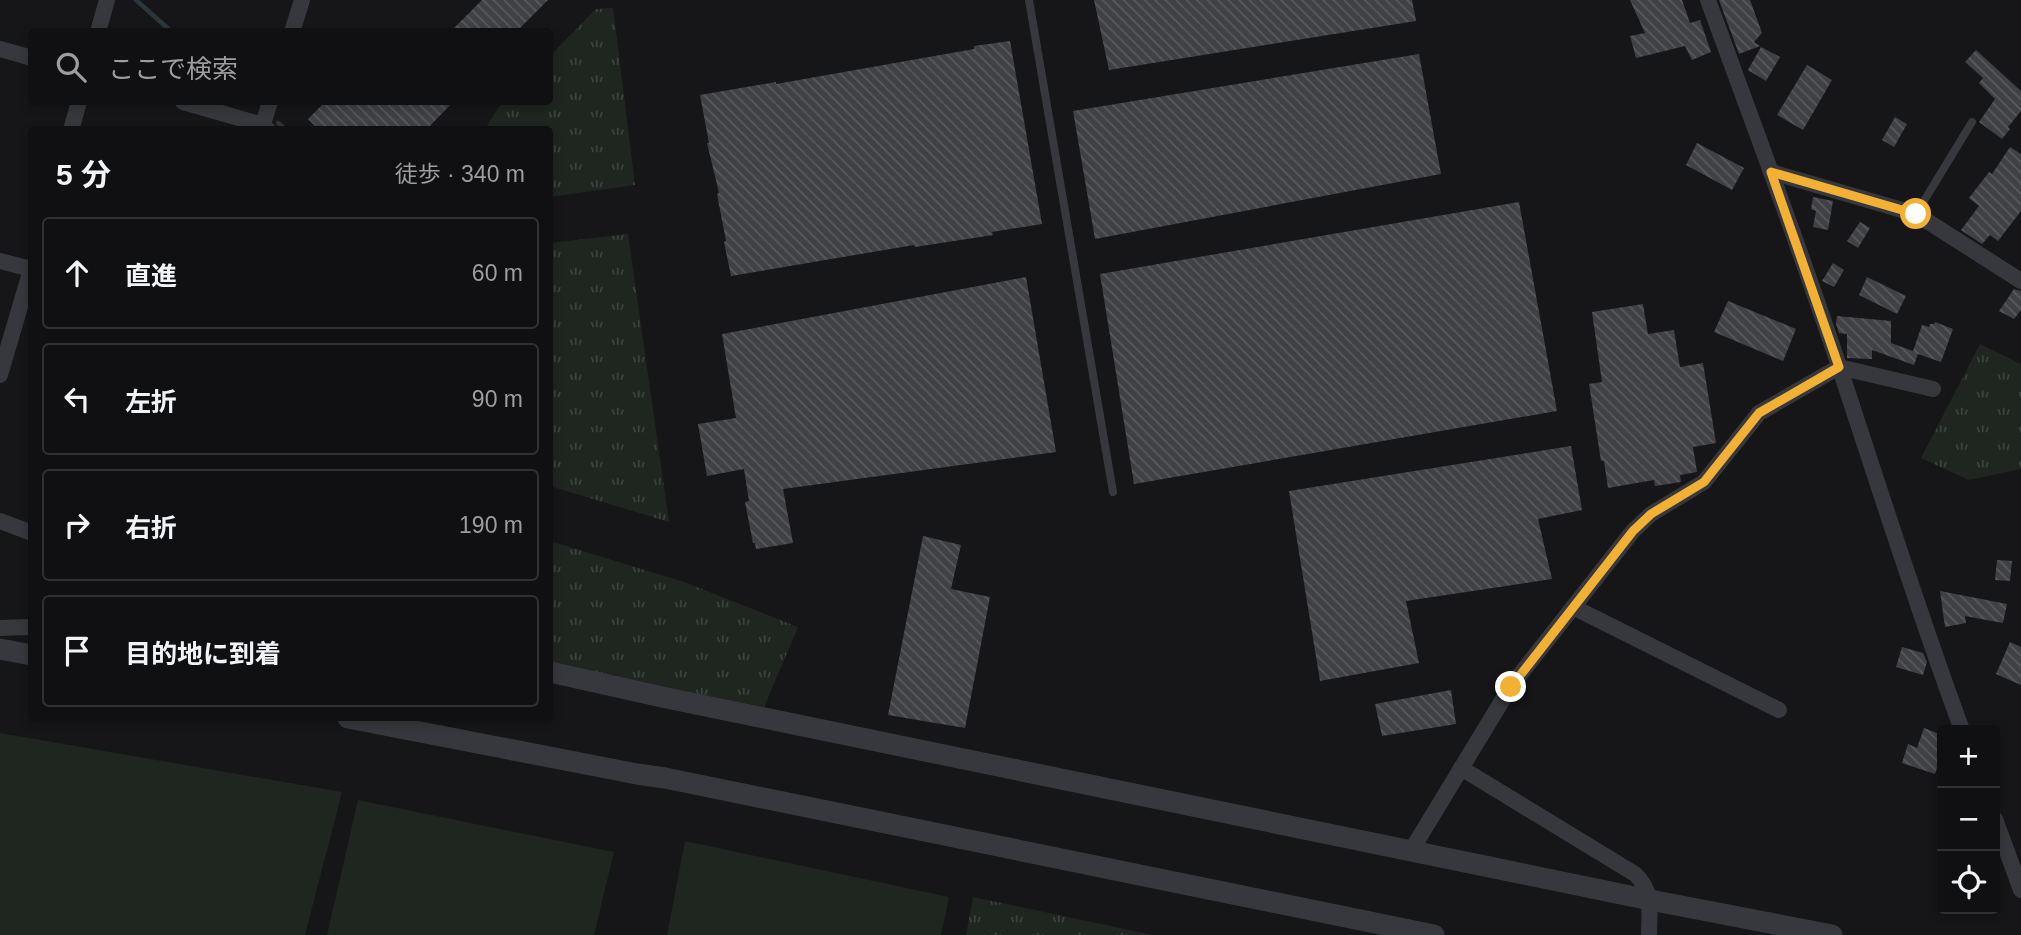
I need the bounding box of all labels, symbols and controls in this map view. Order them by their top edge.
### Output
search box [28,28,553,105]
icon: search [52,48,90,86]
text: ここで検索 [108,54,238,84]
text: 5 分 [56,158,111,191]
text: 徒歩 · 340 m [395,161,525,187]
route start [1900,198,1931,229]
icon: ahead [58,254,96,292]
text: 60 m [472,260,523,286]
text: 直進 [125,261,177,291]
icon: left [58,380,96,418]
text: 90 m [472,386,523,412]
text: 左折 [125,387,177,417]
icon: right [58,506,96,544]
text: 190 m [459,512,523,538]
text: 右折 [125,513,177,543]
icon: arrive [58,632,96,670]
text: 目的地に到着 [125,639,281,669]
route end [1495,671,1526,702]
map controls [1937,725,2000,914]
button: + [1937,725,2000,788]
button: − [1937,788,2000,851]
button: locate [1937,851,2000,914]

